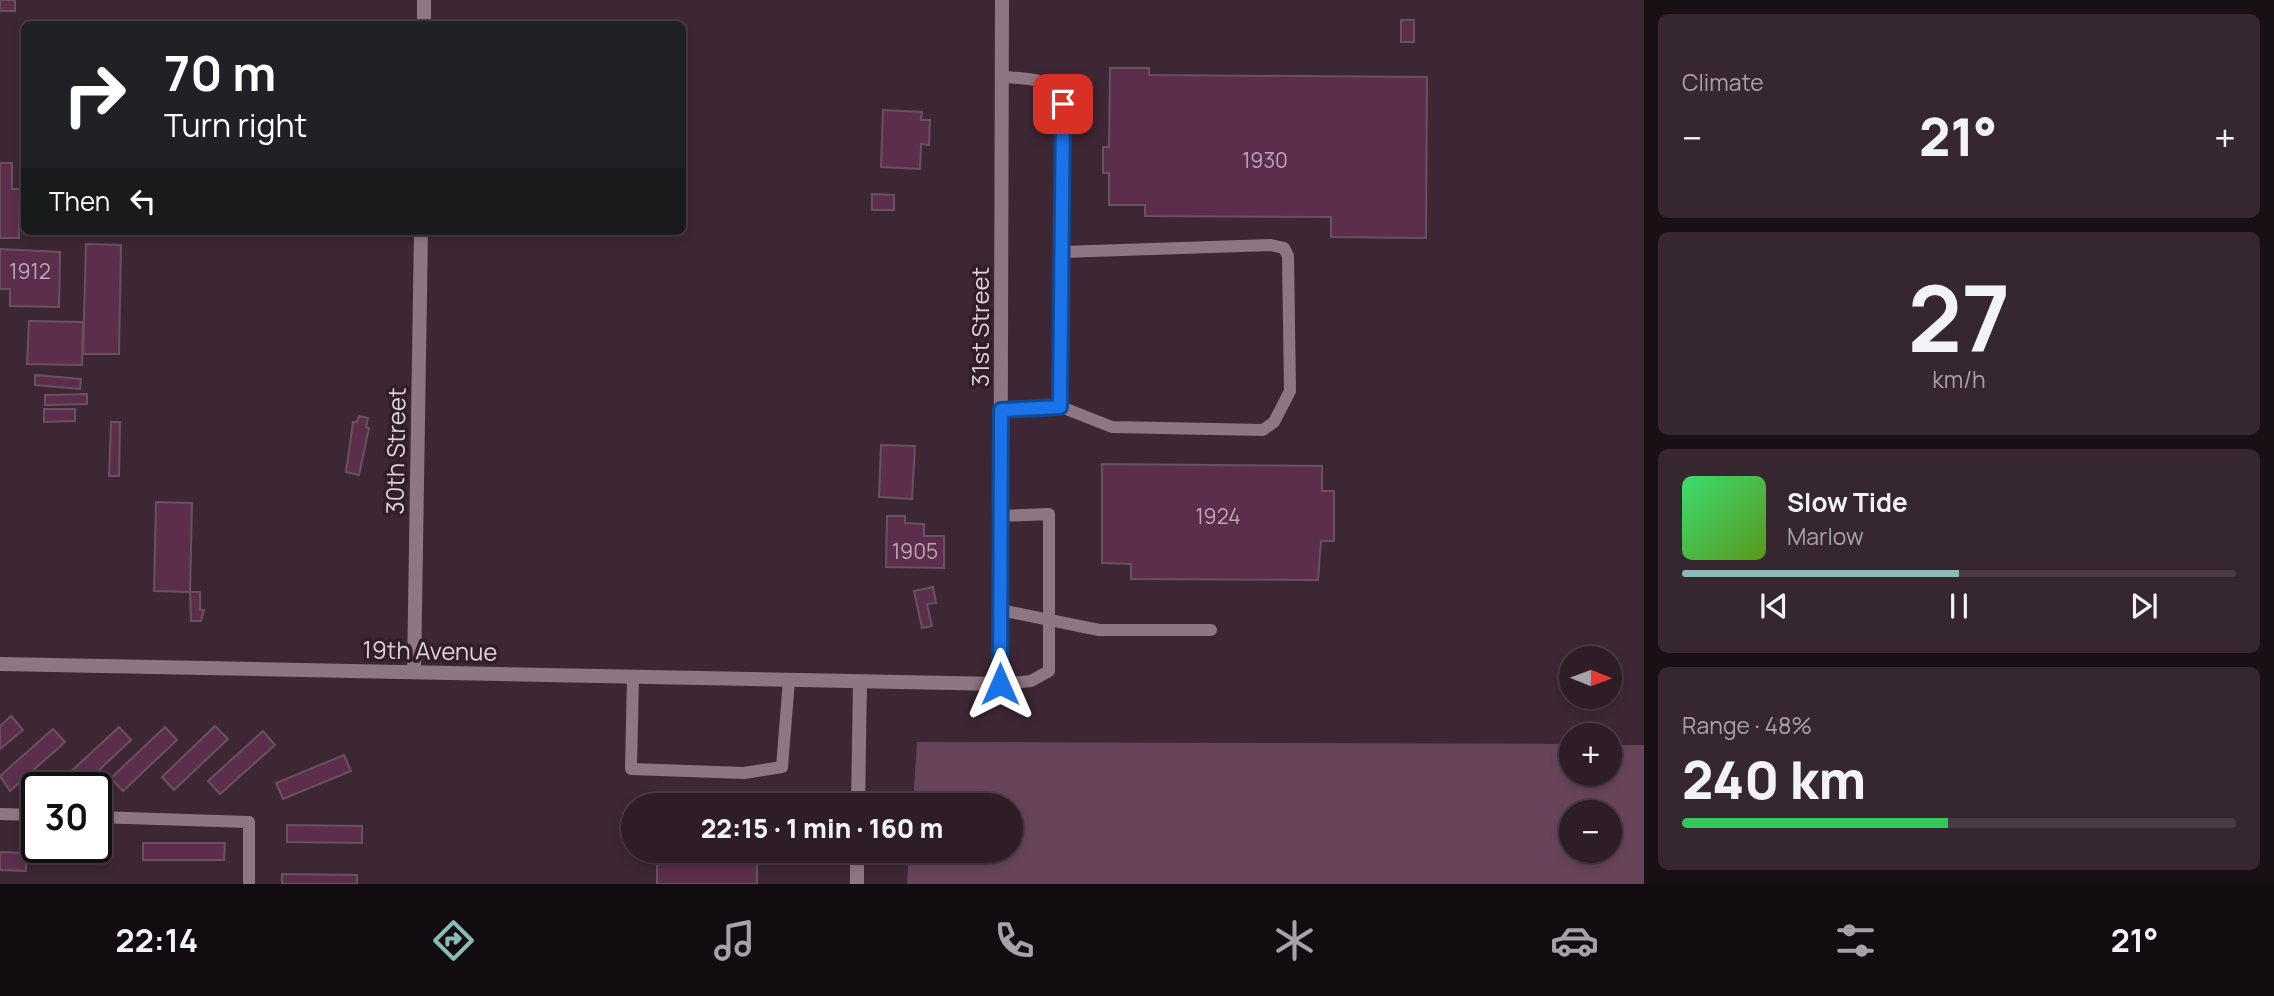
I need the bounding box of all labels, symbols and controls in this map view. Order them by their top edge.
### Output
text: 70 m [164,39,276,106]
icon: right [49,49,140,140]
text: Climate [1682,66,1764,98]
pin [1033,74,1093,134]
icon: arrive [1044,85,1082,123]
text: 21° [1919,101,1998,172]
text: Turn right [164,103,307,147]
text: − [1682,111,1703,163]
text: + [2214,111,2236,163]
house number: 1930 [1242,146,1288,174]
icon: left [124,182,162,220]
text: Then [49,183,110,219]
text: 27 [1908,255,2010,379]
house number: 1912 [9,257,51,285]
street label: 31st Street [963,267,996,387]
text: km/h [1932,363,1986,395]
street label: 30th Street [377,387,413,515]
text: Slow Tide [1787,484,1908,520]
house number: 1924 [1195,502,1241,530]
text: Marlow [1787,520,1864,552]
house number: 1905 [892,537,938,565]
icon: previous [1755,587,1793,625]
icon: pause [1940,587,1978,625]
icon: next [2125,587,2163,625]
street label: 19th Avenue [362,632,498,668]
north arrow [1559,646,1622,709]
map controls [1559,646,1622,863]
position arrow [963,647,1037,721]
text: Range · 48% [1682,709,1812,741]
button: + [1559,723,1622,786]
text: 240 km [1682,744,1866,815]
speed limit sign: 30 [21,772,112,863]
button: − [1559,800,1622,863]
text: 22:15 · 1 min · 160 m [701,810,943,846]
icon: directions [429,916,478,965]
icon: music [710,916,759,965]
icon: phone [990,916,1039,965]
icon: climate [1270,916,1319,965]
icon: car [1550,916,1599,965]
icon: filters [1831,916,1880,965]
text: 22:14 [116,918,198,962]
text: 21° [2111,918,2158,962]

